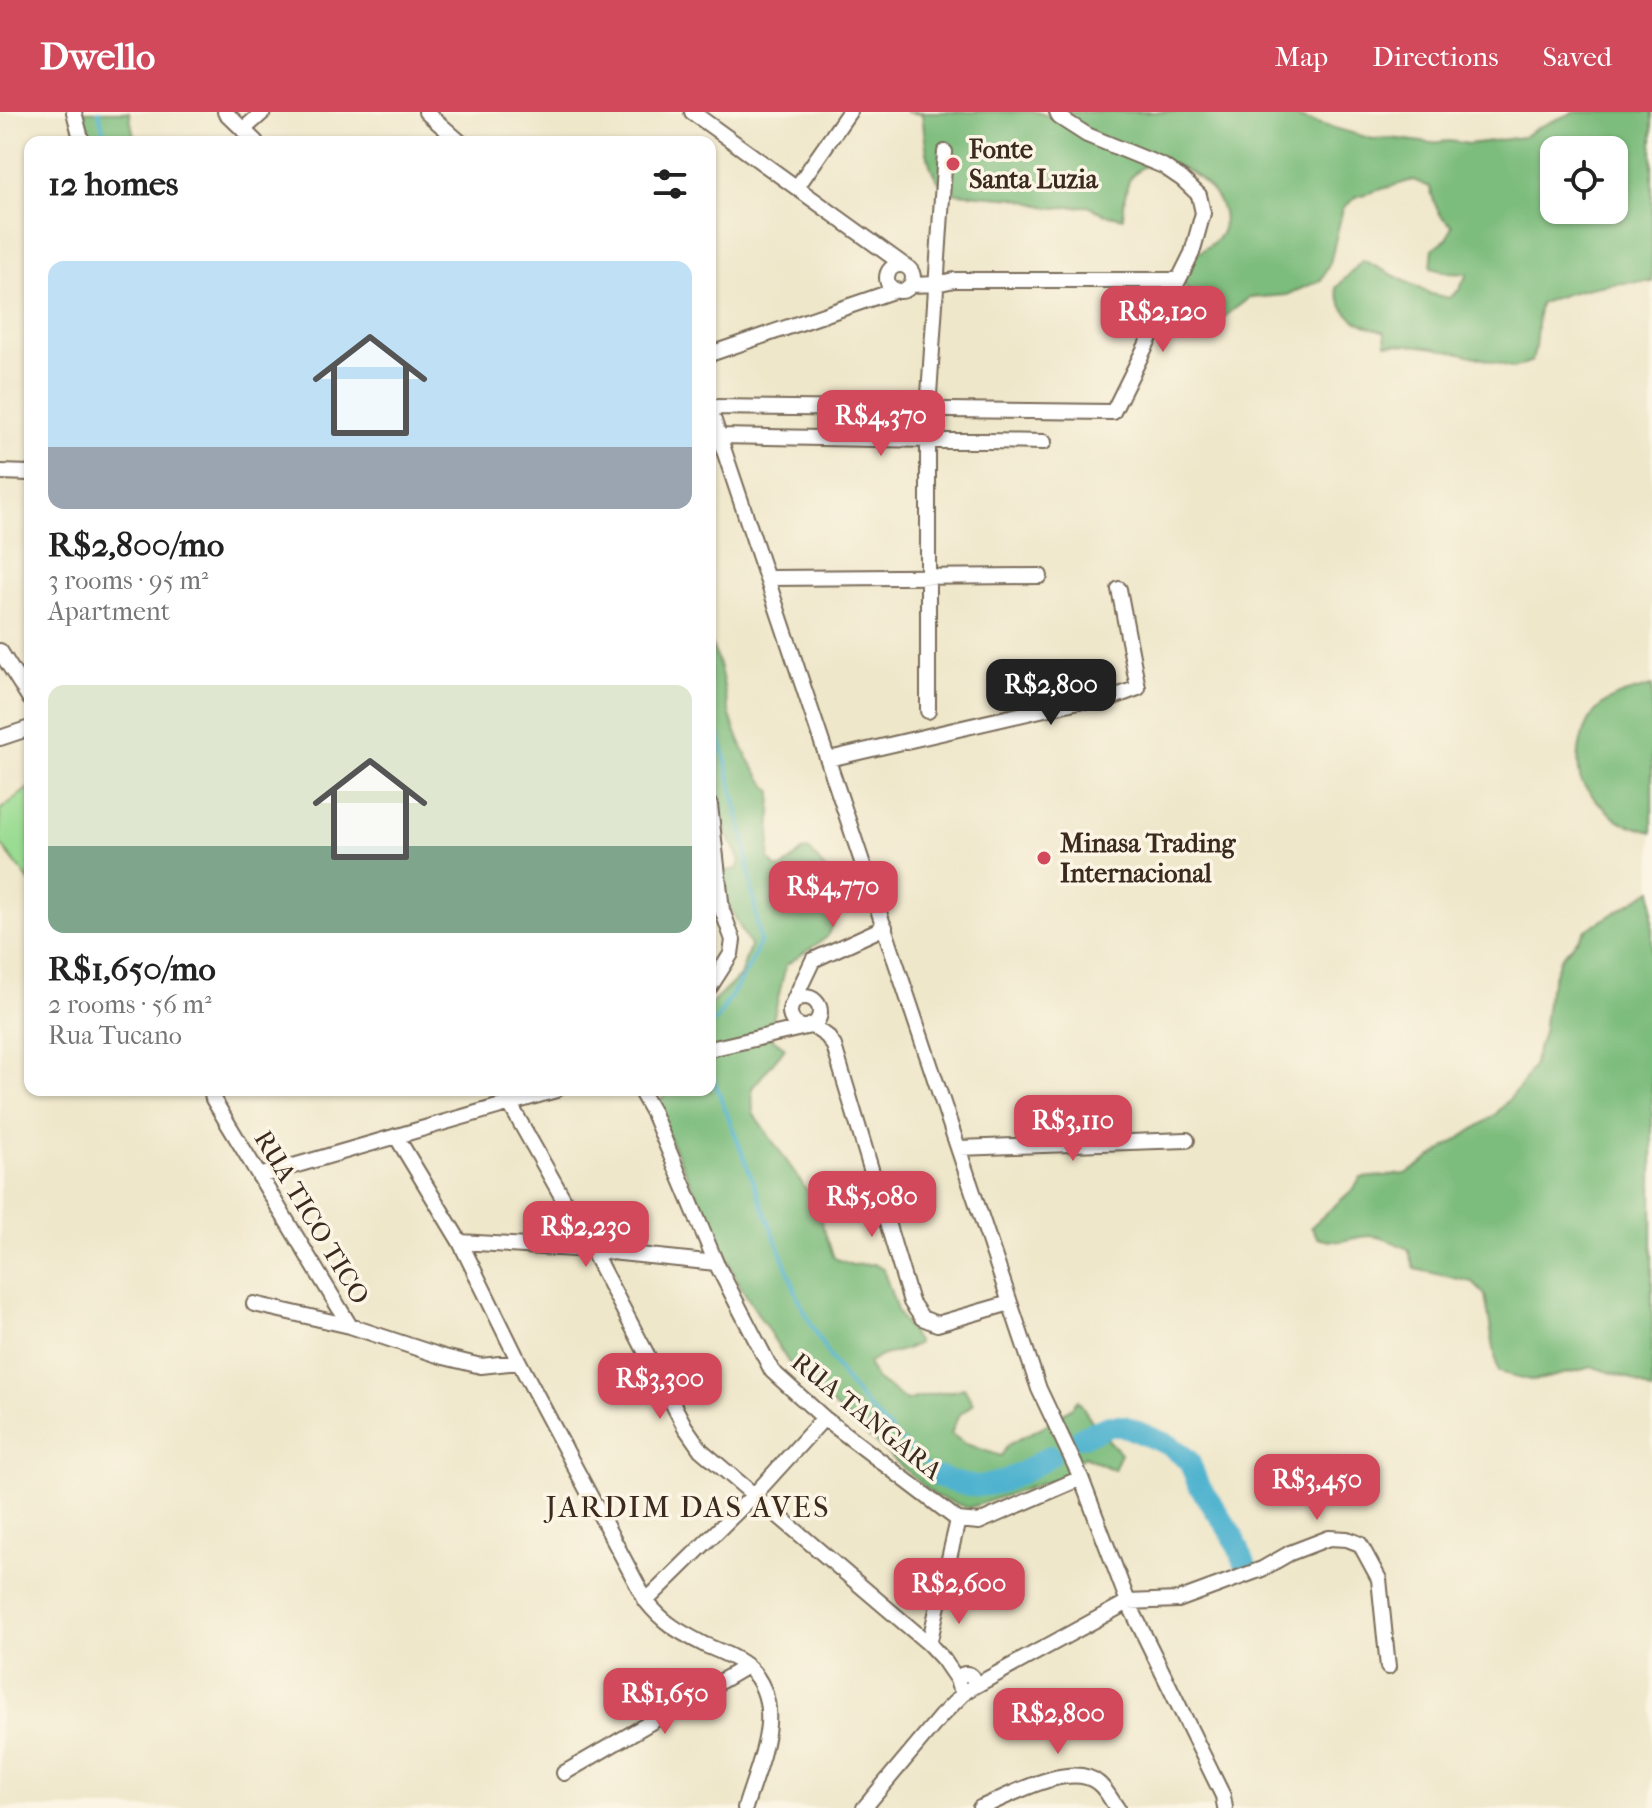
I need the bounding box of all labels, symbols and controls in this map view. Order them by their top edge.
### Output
text: Dwello [40,34,155,79]
text: Map [1275,40,1328,73]
text: Directions [1372,40,1499,73]
text: Saved [1543,40,1612,73]
place label: Fonte Santa Luzia [968,134,1099,195]
map controls [1540,136,1628,224]
button: locate [1540,136,1628,224]
marker: Fonte Santa Luzia [944,155,962,173]
icon: filters [648,162,692,206]
text: 12 homes [48,164,178,204]
pin: R$2,120 [1089,286,1237,354]
text: R$2,120 [1119,296,1207,327]
icon: home [298,313,442,457]
pin: R$4,370 [807,390,955,458]
text: R$4,370 [835,400,927,431]
text: R$2,800/mo [48,525,224,565]
text: 3 rooms · 95 m² [48,565,208,596]
text: Apartment [48,596,170,627]
pin: R$2,800 [977,659,1125,727]
text: R$2,800 [1004,669,1098,700]
icon: home [298,737,442,881]
place label: Minasa Trading Internacional [1060,828,1237,889]
marker: Minasa Trading Internacional [1035,849,1053,867]
pin: R$4,770 [759,861,907,929]
text: R$4,770 [787,871,879,902]
text: R$1,650/mo [48,949,216,989]
text: 2 rooms · 56 m² [48,989,212,1020]
text: Rua Tucano [48,1020,182,1051]
pin: R$3,110 [999,1095,1147,1163]
text: R$3,110 [1032,1105,1114,1136]
street label: RUA TICO TICO [248,1125,376,1310]
pin: R$5,080 [798,1171,946,1239]
text: R$5,080 [826,1181,918,1212]
pin: R$2,230 [512,1201,660,1269]
text: R$2,230 [541,1211,631,1242]
street label: RUA TANGARA [785,1346,949,1487]
pin: R$3,300 [586,1353,734,1421]
text: R$3,300 [616,1363,704,1394]
pin: R$3,450 [1243,1454,1391,1522]
text: R$3,450 [1272,1464,1362,1495]
district label: JARDIM DAS AVES [544,1490,830,1525]
pin: R$2,600 [885,1558,1033,1626]
text: R$2,600 [912,1568,1006,1599]
pin: R$1,650 [591,1668,739,1736]
text: R$1,650 [621,1678,709,1709]
pin: R$2,800 [984,1688,1132,1756]
text: R$2,800 [1011,1698,1105,1729]

